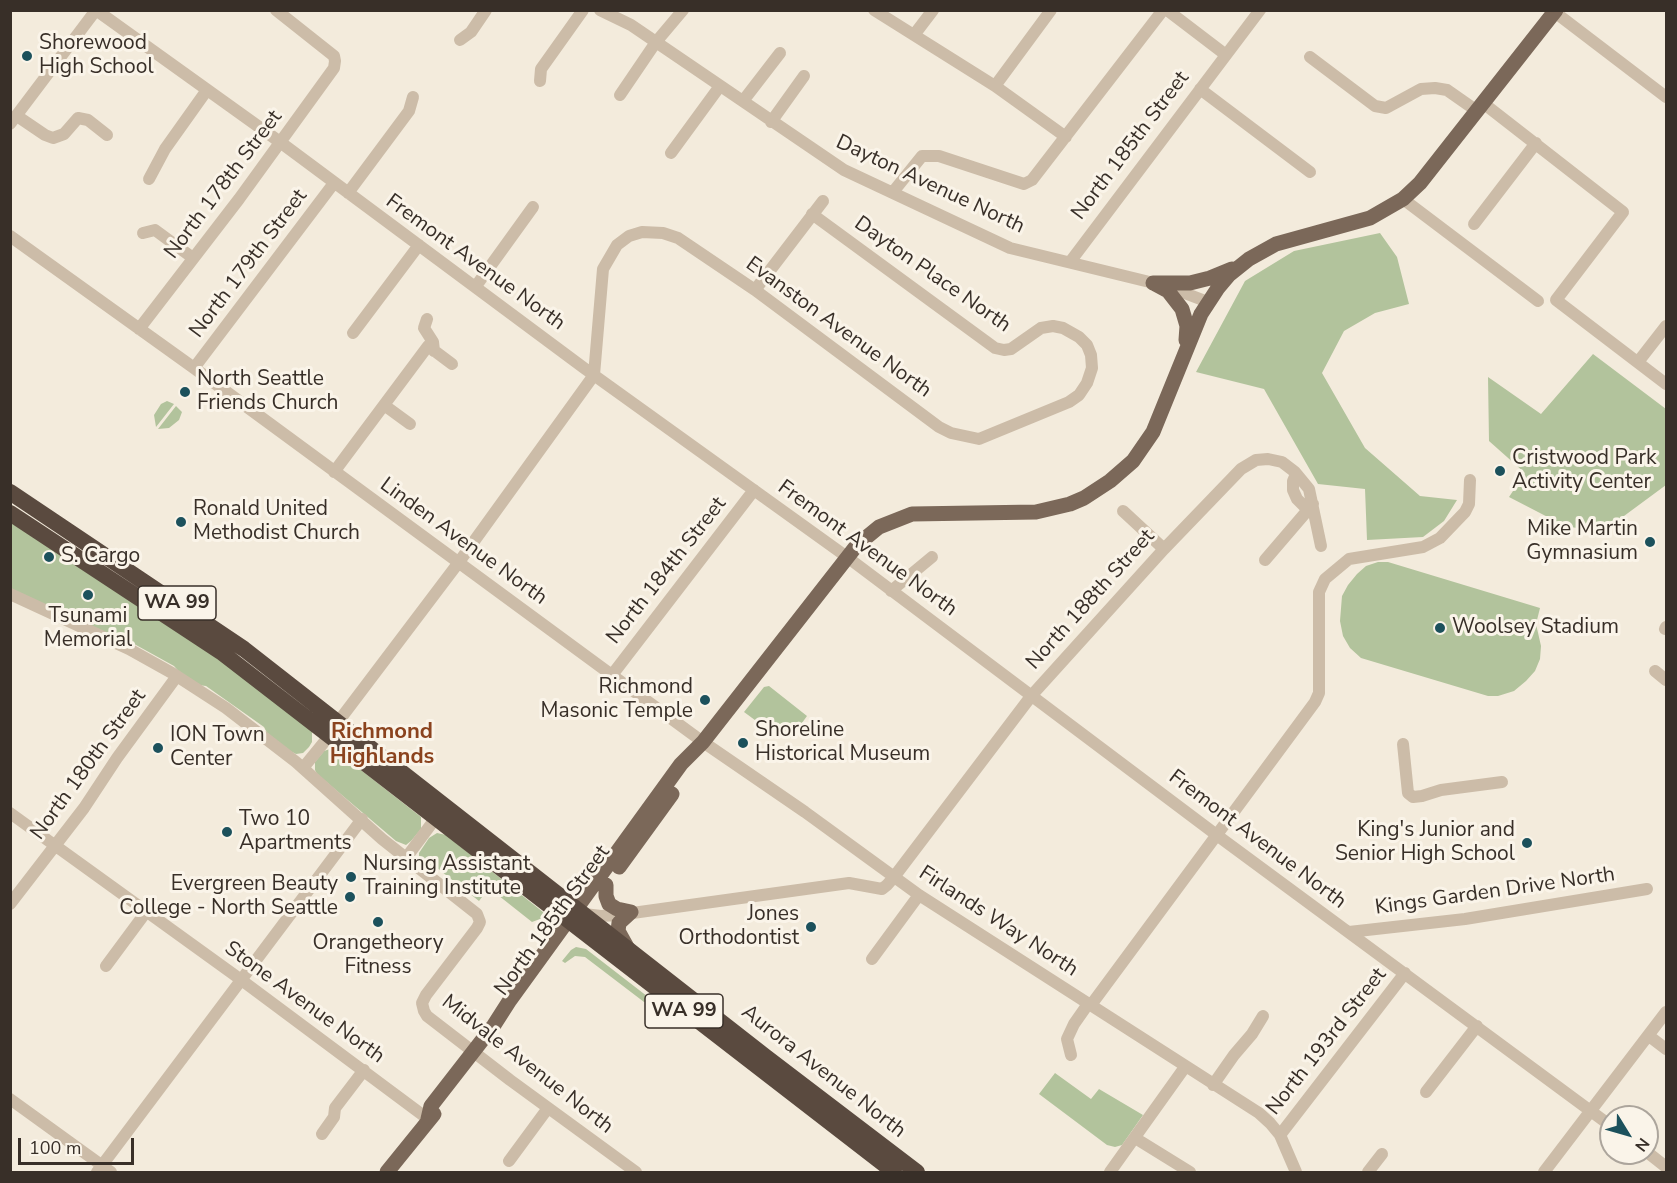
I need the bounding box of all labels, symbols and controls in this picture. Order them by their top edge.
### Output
place label: Shorewood High School [39,31,154,81]
marker: Shorewood High School [20,49,34,63]
street label: North 185th Street [1067,67,1195,225]
street label: North 178th Street [160,106,288,264]
street label: Dayton Avenue North [832,130,1028,240]
street label: North 179th Street [185,185,313,343]
street label: Fremont Avenue North [380,189,570,337]
street label: Dayton Place North [849,212,1015,338]
street label: Evanston Avenue North [740,252,936,404]
place label: North Seattle Friends Church [197,367,338,417]
marker: North Seattle Friends Church [178,385,192,399]
place label: Cristwood Park Activity Center [1512,446,1656,496]
marker: Cristwood Park Activity Center [1493,464,1507,478]
street label: Linden Avenue North [375,473,551,611]
street label: Fremont Avenue North [772,475,962,623]
street label: North 184th Street [602,492,732,650]
place label: Ronald United Methodist Church [193,497,360,547]
marker: Ronald United Methodist Church [174,515,188,529]
place label: Mike Martin Gymnasium [1526,517,1638,567]
street label: North 188th Street [1022,525,1160,675]
marker: Mike Martin Gymnasium [1643,535,1657,549]
place label: S. Cargo [61,544,140,570]
marker: S. Cargo [42,550,56,564]
road number: WA 99 [138,586,216,620]
marker: Tsunami Memorial [81,588,95,602]
place label: Tsunami Memorial [44,604,132,654]
place label: Woolsey Stadium [1452,615,1619,641]
marker: Woolsey Stadium [1433,621,1447,635]
place label: Richmond Masonic Temple [541,675,693,725]
street label: North 180th Street [26,685,152,845]
marker: Richmond Masonic Temple [698,693,712,707]
place label: Shoreline Historical Museum [755,718,930,768]
district label: Richmond Highlands [330,720,434,772]
place label: ION Town Center [170,723,265,773]
marker: Shoreline Historical Museum [736,736,750,750]
marker: ION Town Center [151,741,165,755]
street label: Fremont Avenue North [1163,765,1351,915]
place label: Two 10 Apartments [239,807,352,857]
place label: King's Junior and Senior High School [1335,818,1515,868]
marker: Two 10 Apartments [220,825,234,839]
marker: King's Junior and Senior High School [1520,836,1534,850]
street label: North 185th Street [490,841,616,1001]
place label: Nursing Assistant Training Institute [363,852,530,902]
street label: Firlands Way North [914,861,1082,983]
street label: Kings Garden Drive North [1373,863,1617,921]
marker: Nursing Assistant Training Institute [344,870,358,884]
place label: Evergreen Beauty College - North Seattle [119,872,338,922]
marker: Evergreen Beauty College - North Seattle [343,890,357,904]
place label: Jones Orthodontist [678,902,799,952]
marker: Orangetheory Fitness [371,915,385,929]
marker: Jones Orthodontist [804,920,818,934]
place label: Orangetheory Fitness [312,931,444,981]
street label: Stone Avenue North [219,936,389,1070]
street label: North 193rd Street [1262,963,1392,1121]
street label: Midvale Avenue North [436,990,618,1140]
road number: WA 99 [645,994,723,1028]
street label: Aurora Avenue North [736,1000,910,1144]
north arrow [1599,1105,1659,1165]
scale bar [21,1126,136,1164]
text: N [1629,1133,1654,1156]
text: 100 m [29,1136,81,1160]

